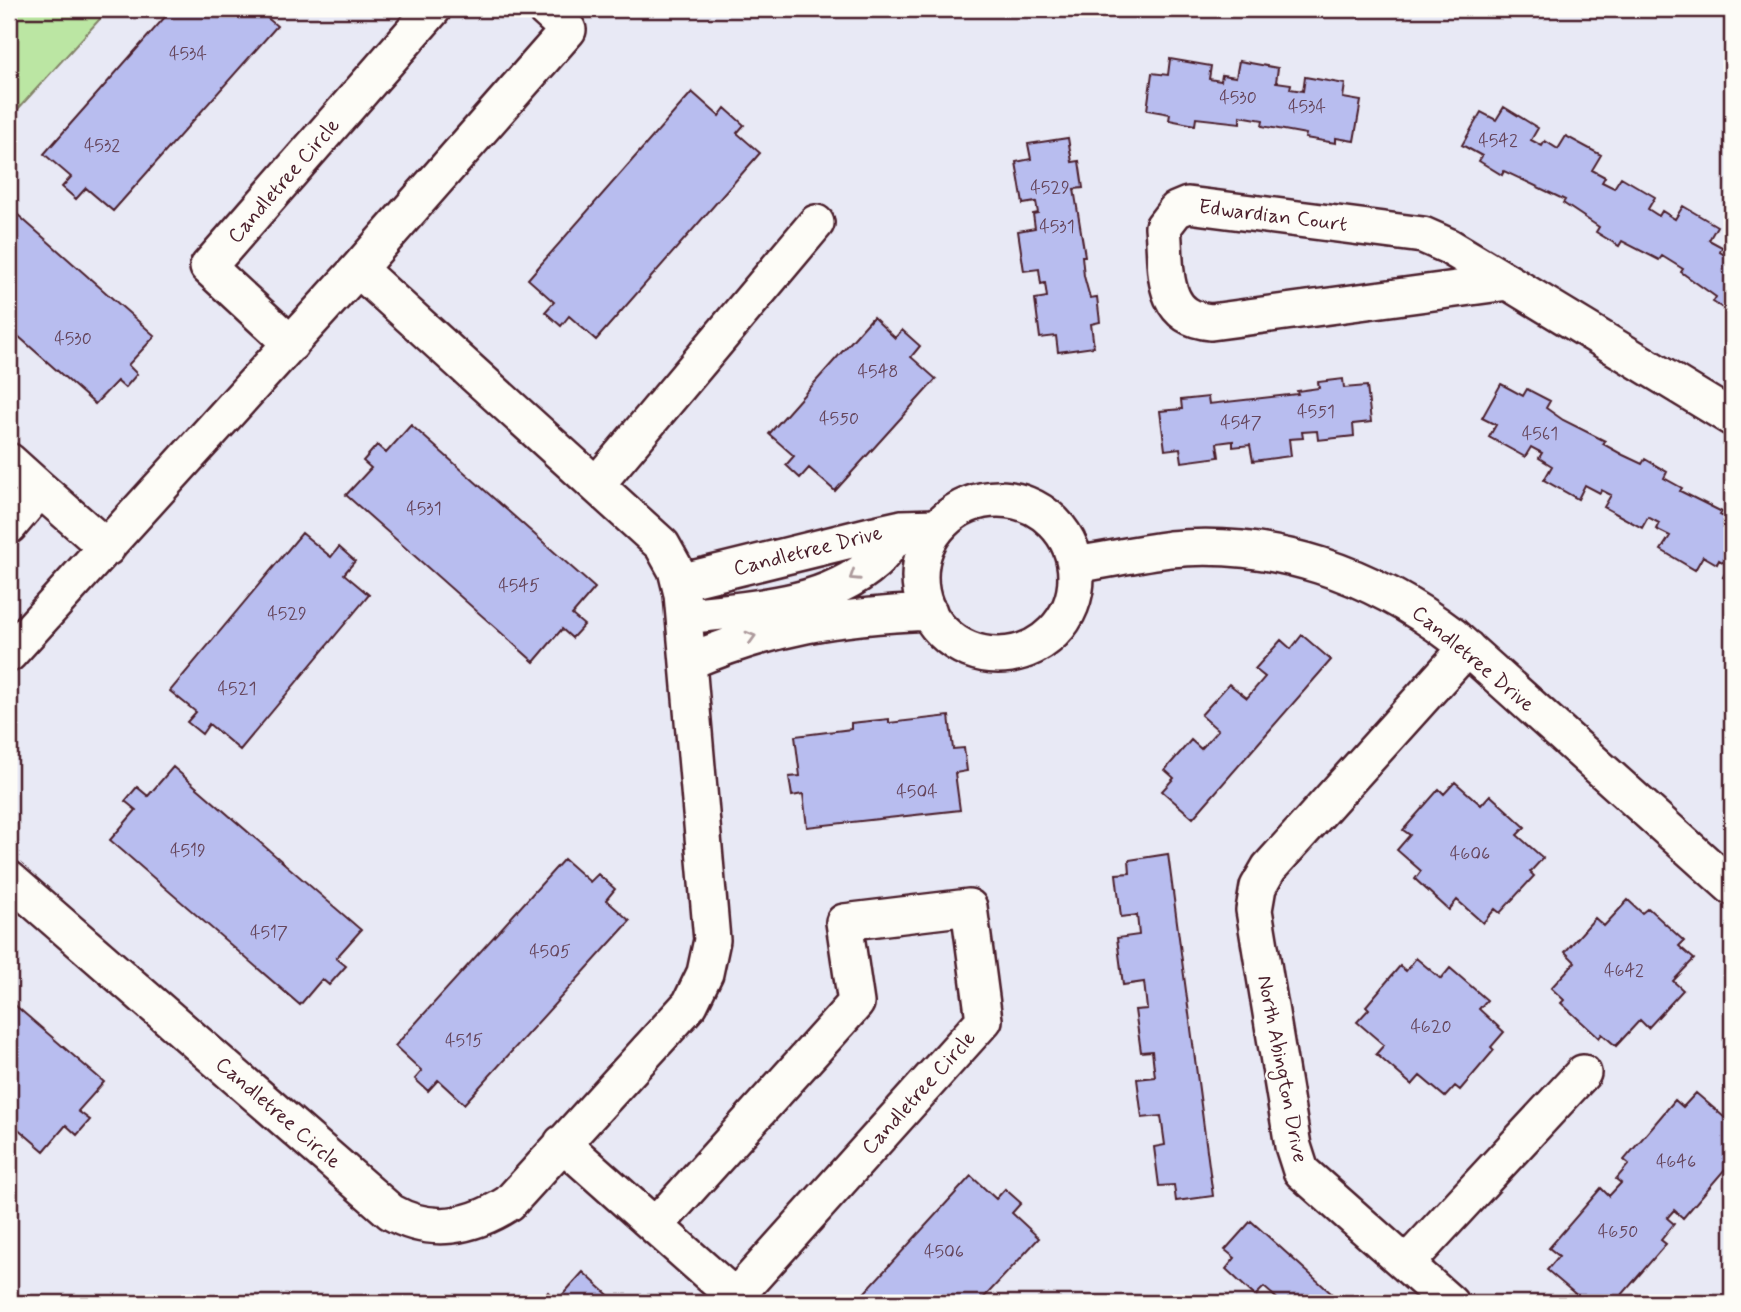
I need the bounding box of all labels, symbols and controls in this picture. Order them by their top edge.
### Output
house number: 4534 [169,42,207,66]
house number: 4530 [1219,86,1257,110]
house number: 4534 [1288,95,1326,119]
street label: Candletree Circle [222,112,347,250]
house number: 4542 [1478,129,1518,153]
house number: 4532 [84,134,120,158]
house number: 4529 [1030,176,1070,200]
street label: Edwardian Court [1197,193,1349,239]
house number: 4531 [1039,215,1075,239]
house number: 4530 [54,327,92,351]
house number: 4548 [858,360,898,384]
house number: 4551 [1297,400,1335,424]
house number: 4550 [819,407,859,431]
house number: 4547 [1220,411,1262,435]
house number: 4561 [1522,422,1558,446]
house number: 4531 [406,497,442,521]
street label: Candletree Drive [731,519,885,583]
one-way arrow [849,567,862,580]
house number: 4545 [498,574,540,598]
street label: Candletree Drive [1406,599,1541,719]
house number: 4529 [267,602,307,626]
one-way arrow [745,630,757,645]
house number: 4521 [218,677,256,701]
house number: 4504 [896,780,938,804]
house number: 4519 [170,839,206,863]
house number: 4606 [1450,842,1490,866]
house number: 4517 [250,921,288,945]
house number: 4505 [529,940,571,964]
house number: 4642 [1604,959,1644,983]
street label: North Abington Drive [1249,973,1314,1165]
house number: 4620 [1410,1015,1452,1039]
street label: Candletree Circle [856,1025,982,1161]
house number: 4515 [445,1029,483,1053]
street label: Candletree Circle [209,1051,347,1176]
house number: 4646 [1656,1150,1696,1174]
house number: 4650 [1598,1220,1638,1244]
house number: 4506 [924,1240,964,1264]

